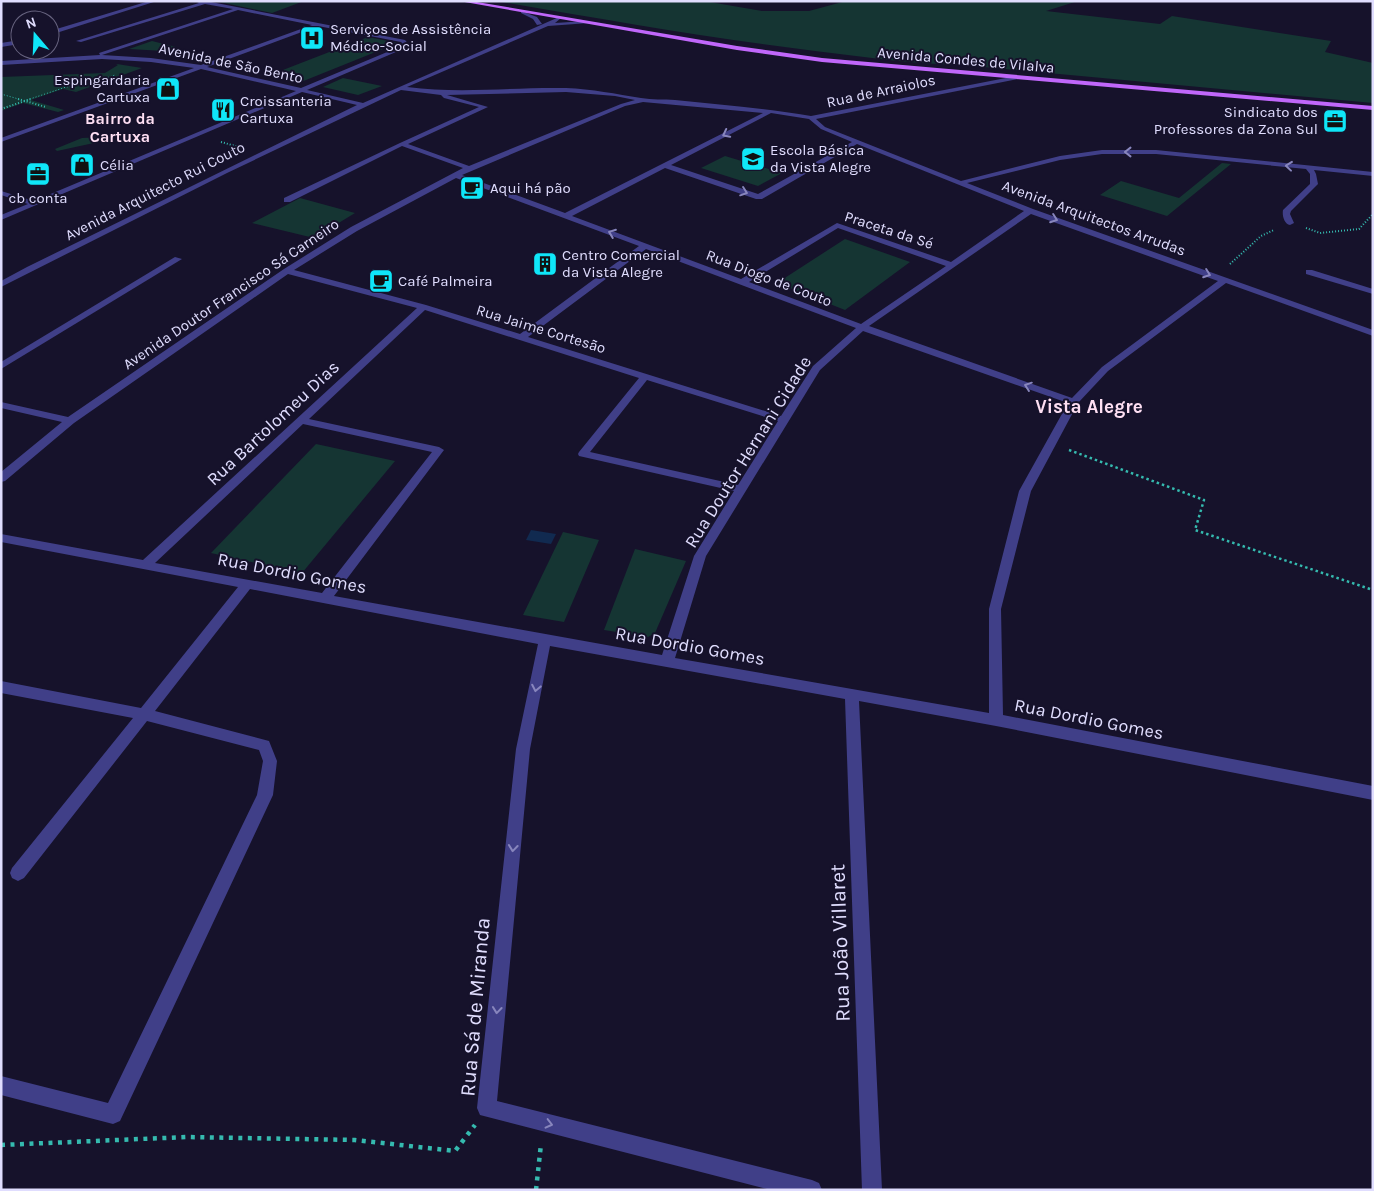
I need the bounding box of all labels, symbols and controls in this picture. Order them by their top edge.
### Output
north arrow [10,10,60,60]
text: N [23,14,38,33]
place label: Serviços de Assistência Médico-Social [330,20,491,55]
hospital icon: Serviços de Assistência Médico-Social [299,25,325,51]
street label: Avenida de São Bento [157,39,305,87]
street label: Avenida Condes de Vilalva [877,43,1055,77]
place label: Espingardaria Cartuxa [54,71,150,106]
street label: Rua de Arraiolos [825,71,937,111]
shop icon: Espingardaria Cartuxa [155,76,181,102]
place label: Croissanteria Cartuxa [240,92,332,127]
restaurant icon: Croissanteria Cartuxa [210,97,236,123]
place label: Sindicato dos Professores da Zona Sul [1154,103,1318,138]
office icon: Sindicato dos Professores da Zona Sul [1322,108,1348,134]
district label: Bairro da Cartuxa [85,109,155,146]
one-way arrow [722,128,731,138]
street label: Avenida Arquitecto Rui Couto [62,138,248,244]
place label: Escola Básica da Vista Alegre [770,141,871,176]
school or university icon: Escola Básica da Vista Alegre [740,146,766,172]
one-way arrow [1123,147,1131,157]
shop icon: Célia [69,152,95,178]
place label: Célia [100,156,134,174]
office icon: cb conta [25,161,51,187]
one-way arrow [1285,161,1293,172]
cafe icon: Aqui há pão [459,175,485,201]
street label: Avenida Arquitectos Arrudas [1000,176,1188,260]
place label: Aqui há pão [490,179,571,197]
one-way arrow [739,186,748,196]
place label: cb conta [8,189,68,207]
street label: Praceta da Sé [842,207,936,253]
one-way arrow [1050,213,1058,223]
street label: Avenida Doutor Francisco Sá Carneiro [120,215,342,373]
one-way arrow [609,229,617,239]
place label: Centro Comercial da Vista Alegre [562,246,680,281]
street label: Rua Diogo de Couto [704,246,834,310]
building icon: Centro Comercial da Vista Alegre [532,251,558,277]
cafe icon: Café Palmeira [368,268,394,294]
one-way arrow [1203,268,1211,278]
place label: Café Palmeira [398,272,493,290]
street label: Rua Jaime Cortesão [474,301,608,357]
street label: Rua Doutor Hernani Cidade [680,352,816,552]
street label: Rua Bartolomeu Dias [202,356,344,490]
one-way arrow [1024,381,1033,391]
district label: Vista Alegre [1035,396,1143,418]
street label: Rua Dordio Gomes [216,548,368,598]
street label: Rua Dordio Gomes [614,622,766,670]
one-way arrow [531,683,541,692]
street label: Rua Dordio Gomes [1013,694,1165,744]
one-way arrow [508,845,519,853]
street label: Rua João Villaret [825,864,855,1022]
street label: Rua Sá de Miranda [455,917,495,1097]
one-way arrow [492,1006,503,1014]
one-way arrow [544,1118,553,1129]

